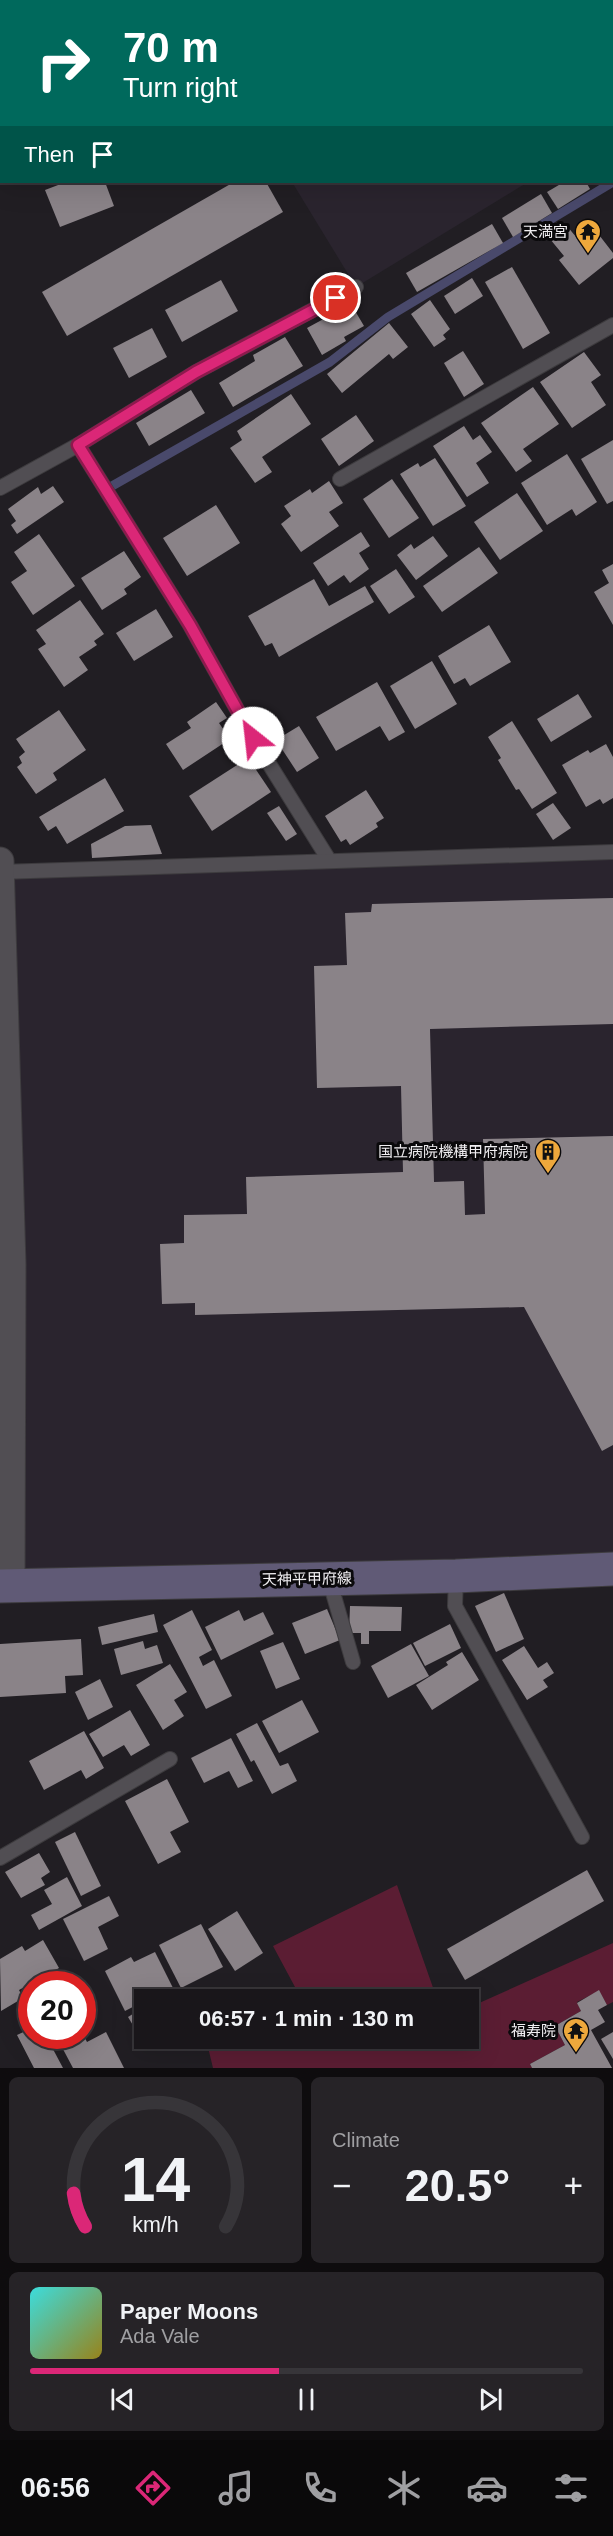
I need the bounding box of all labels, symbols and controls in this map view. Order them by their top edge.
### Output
icon: right [24,24,102,102]
text: 70 m [123,24,219,71]
text: Turn right [123,73,238,103]
icon: arrive [86,138,119,171]
text: Then [24,142,74,167]
temple icon: 天満宮 [573,217,603,255]
place label: 天満宮 [523,223,568,240]
pin [310,272,361,323]
icon: arrive [319,281,352,314]
position arrow [221,706,285,770]
building icon: 国立病院機構甲府病院 [533,1137,563,1175]
place label: 国立病院機構甲府病院 [378,1143,528,1160]
street label: 天神平甲府線 [262,1569,352,1588]
speed limit sign: 20 [18,1971,96,2049]
text: 06:57 · 1 min · 130 m [199,2006,414,2031]
temple icon: 福寿院 [561,2016,591,2054]
place label: 福寿院 [511,2022,556,2039]
text: Climate [332,2129,400,2151]
text: 14 [121,2145,190,2214]
text: 20.5° [405,2160,510,2211]
text: − [332,2167,351,2204]
text: + [564,2167,583,2204]
text: km/h [132,2213,179,2237]
text: Paper Moons [120,2299,258,2324]
text: Ada Vale [120,2325,200,2347]
icon: previous [106,2383,139,2416]
icon: pause [290,2383,323,2416]
icon: next [474,2383,507,2416]
icon: directions [132,2467,174,2509]
icon: music [215,2467,257,2509]
icon: phone [299,2467,341,2509]
icon: climate [383,2467,425,2509]
icon: car [466,2467,508,2509]
icon: filters [550,2467,592,2509]
text: 06:56 [21,2473,90,2503]

